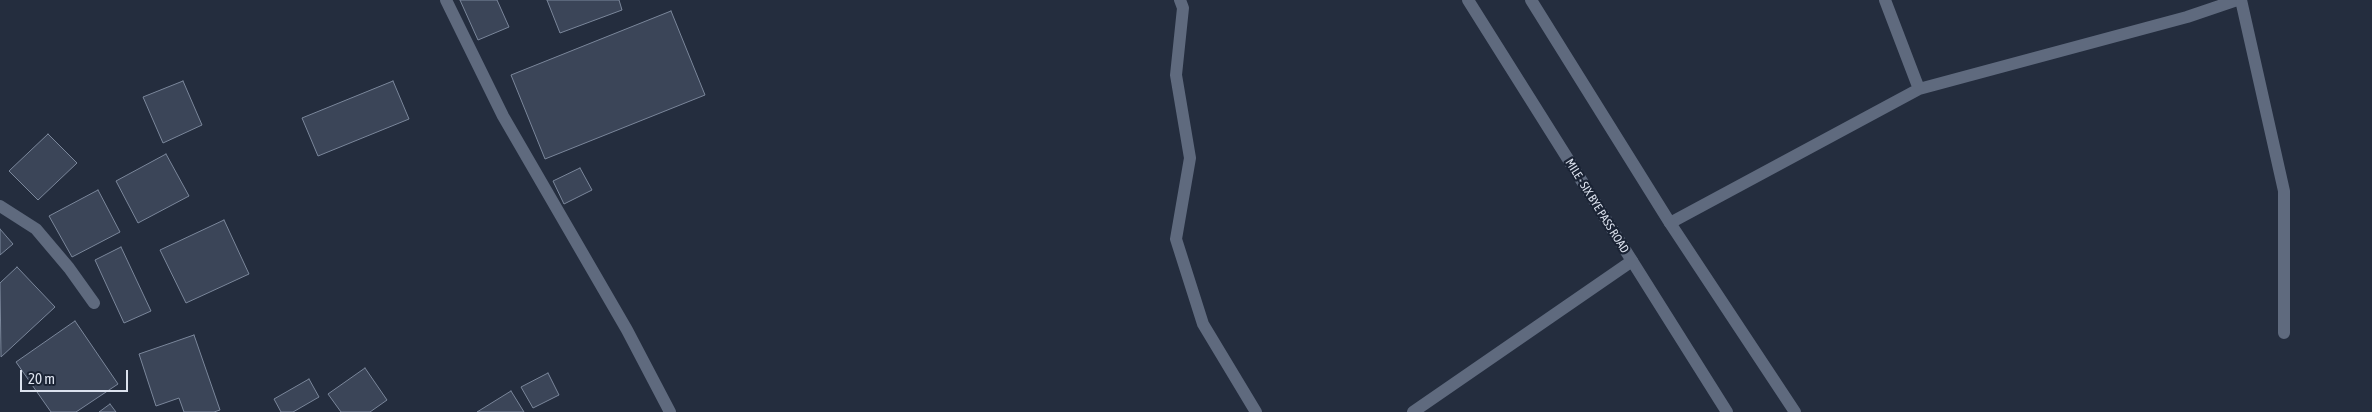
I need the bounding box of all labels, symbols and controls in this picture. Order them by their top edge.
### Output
street label: MILE - SIX BYE PASS ROAD [1562,156,1632,256]
scale bar [22,360,130,392]
text: 20 m [28,370,55,387]

